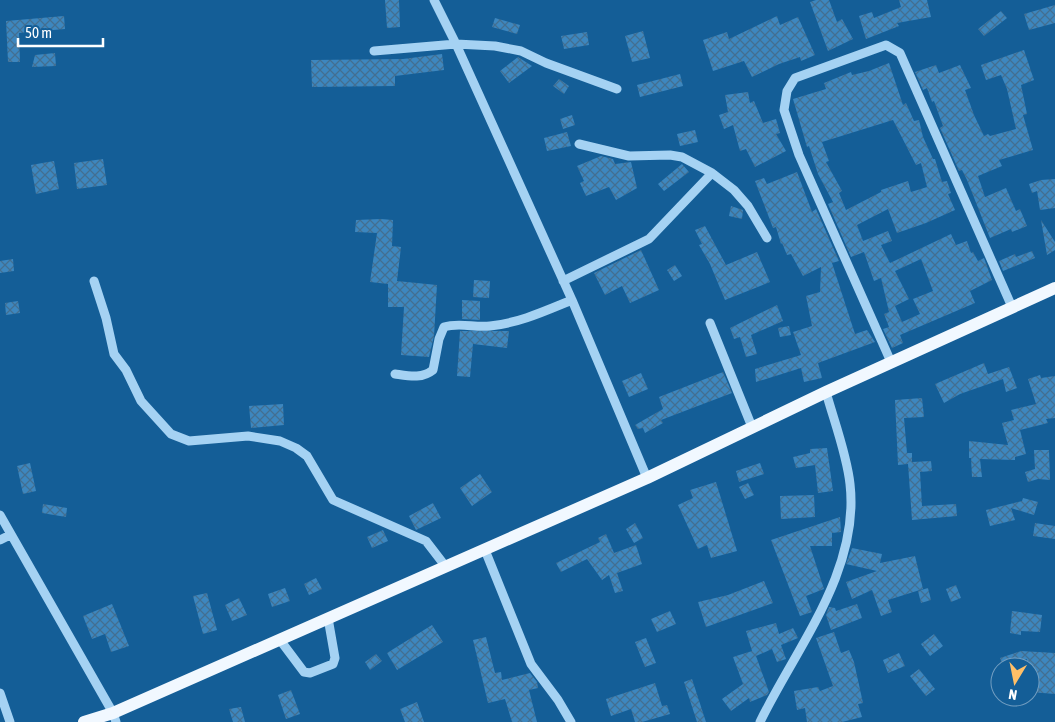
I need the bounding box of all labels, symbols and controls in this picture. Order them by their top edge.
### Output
scale bar [18,15,102,47]
text: 50 m [25,24,52,41]
north arrow [990,657,1040,707]
text: N [1007,686,1018,703]

